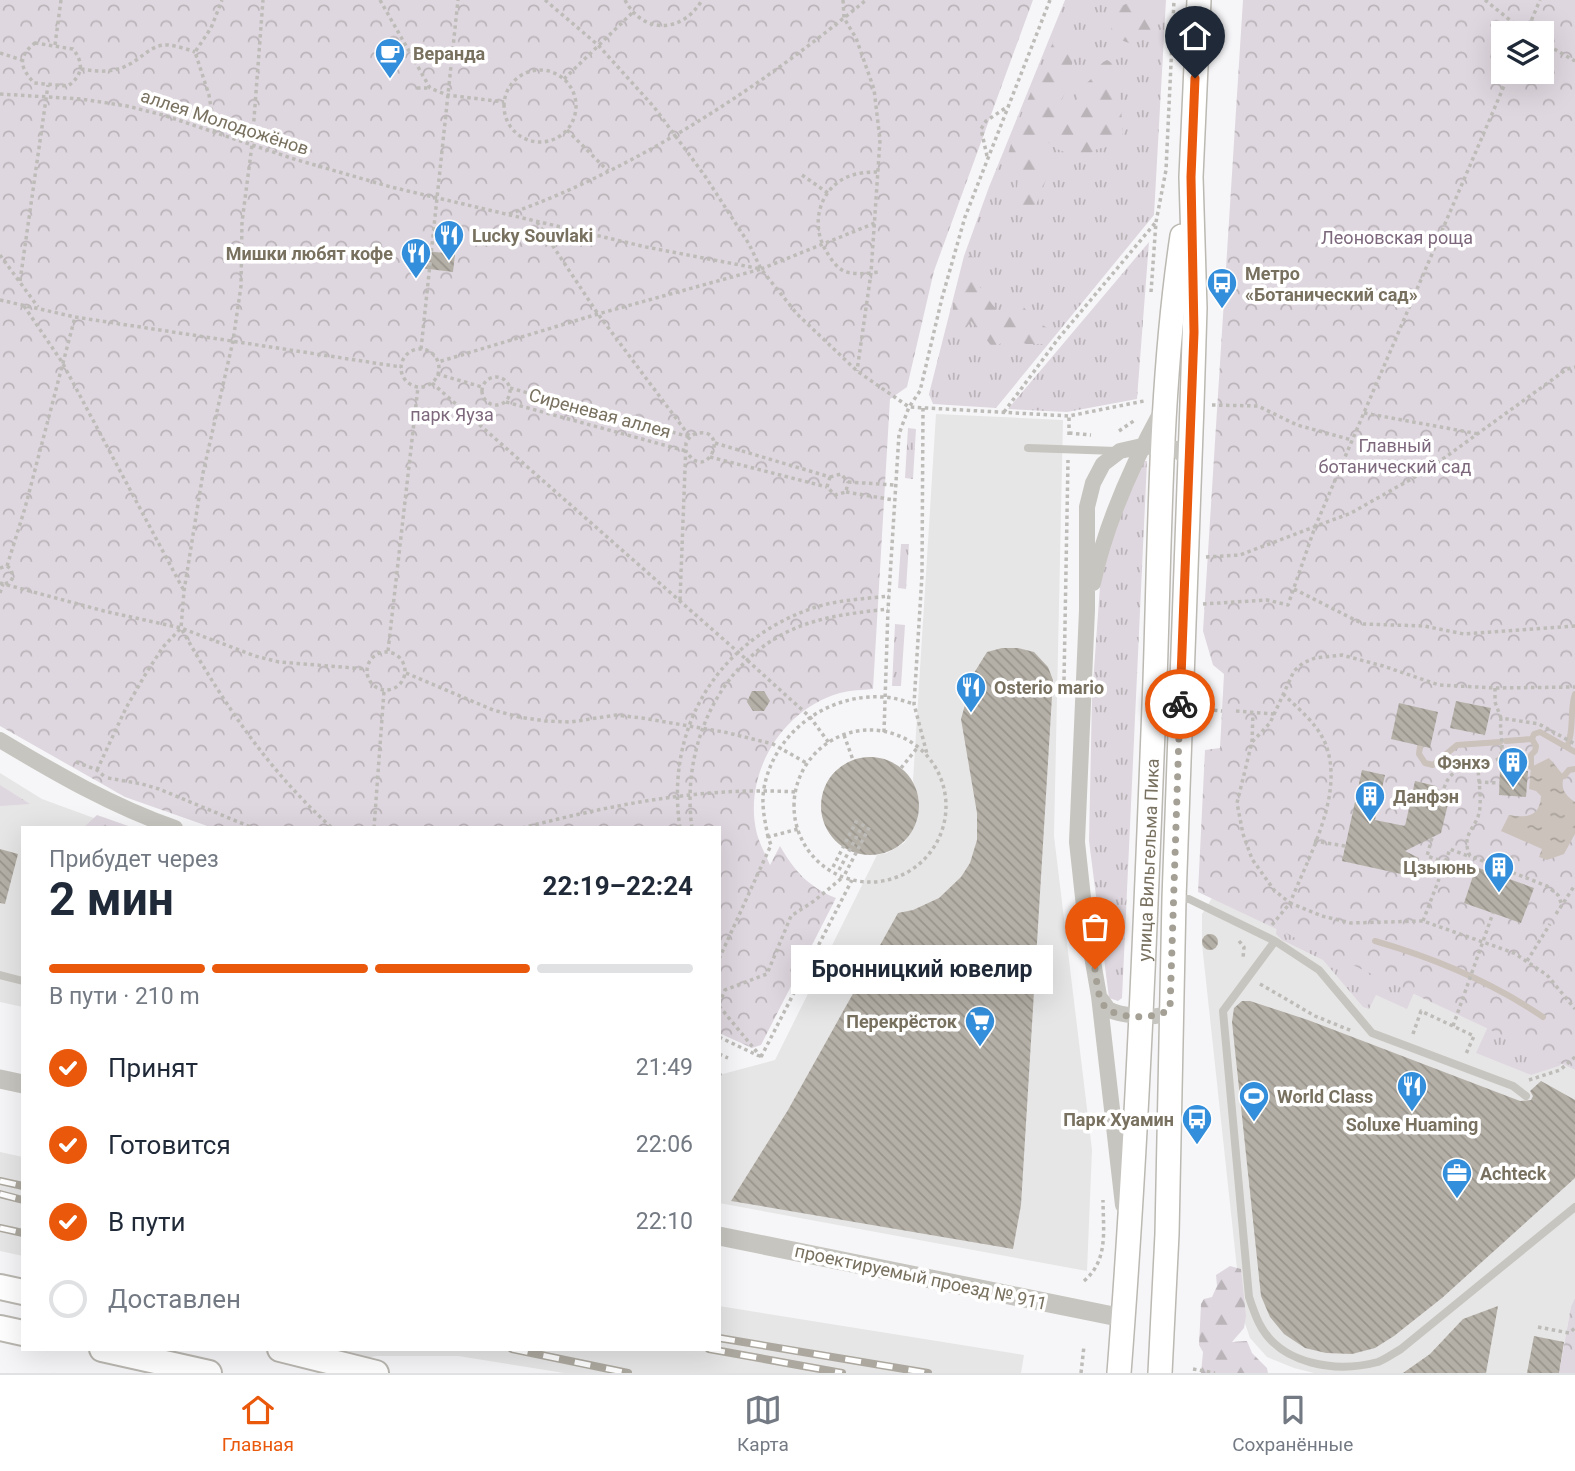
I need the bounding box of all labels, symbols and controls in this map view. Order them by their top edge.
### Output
pin [1165,6,1225,78]
icon: home [1176,17,1214,55]
map controls [1491,21,1554,84]
button: layers [1491,21,1554,84]
cafe icon: Веранда [373,36,407,80]
place label: Веранда [413,43,486,64]
street label: аллея Молодожёнов [138,85,312,159]
restaurant icon: Lucky Souvlaki [432,218,466,262]
place label: Lucky Souvlaki [472,225,593,246]
park label: Леоновская роща [1321,227,1473,248]
restaurant icon: Мишки любят кофе [399,236,433,280]
place label: Мишки любят кофе [226,243,393,264]
place label: Метро «Ботанический сад» [1245,263,1418,305]
bus stop icon: Метро «Ботанический сад» [1205,266,1239,310]
street label: Сиреневая аллея [527,384,673,442]
park label: парк Яуза [410,404,494,425]
park label: Главный ботанический сад [1319,435,1472,477]
courier [1145,669,1215,739]
restaurant icon: Osterio mario [954,670,988,714]
place label: Osterio mario [994,677,1104,698]
icon: bike [1161,685,1199,723]
building icon: Фэнхэ [1496,745,1530,789]
place label: Фэнхэ [1437,752,1490,773]
street label: улица Вильгельма Пика [1133,758,1162,962]
building icon: Данфэн [1353,779,1387,823]
place label: Данфэн [1393,786,1459,807]
text: Прибудет через [49,846,219,873]
building icon: Цзыюнь [1482,850,1516,894]
place label: Цзыюнь [1403,857,1476,878]
text: 22:19–22:24 [543,871,693,901]
text: 2 мин [49,872,174,926]
pin [1065,897,1125,969]
icon: bag [1076,908,1114,946]
callout: Бронницкий ювелир [790,944,1053,993]
text: Бронницкий ювелир [812,956,1032,983]
text: В пути · 210 m [49,983,200,1010]
supermarket icon: Перекрёсток [963,1004,997,1048]
place label: Перекрёсток [846,1011,958,1032]
icon: check [49,1049,87,1087]
text: Принят [108,1053,198,1083]
text: 21:49 [636,1054,693,1081]
restaurant icon: Soluxe Huaming [1395,1069,1429,1113]
sports icon: World Class [1237,1079,1271,1123]
place label: World Class [1277,1086,1373,1107]
bus stop icon: Парк Хуамин [1180,1102,1214,1146]
place label: Парк Хуамин [1063,1109,1174,1130]
place label: Soluxe Huaming [1346,1114,1478,1135]
icon: check [49,1126,87,1164]
text: Готовится [108,1130,231,1160]
text: 22:06 [636,1131,693,1158]
office icon: Achteck [1440,1156,1474,1200]
place label: Achteck [1480,1163,1547,1184]
icon: check [49,1203,87,1241]
text: В пути [108,1207,185,1237]
text: 22:10 [636,1208,693,1235]
street label: проектируемый проезд № 911 [793,1240,1049,1314]
text: Доставлен [108,1284,241,1314]
tab: Главная [222,1391,294,1456]
tab: Карта [737,1391,789,1456]
tab: Сохранённые [1232,1391,1353,1456]

